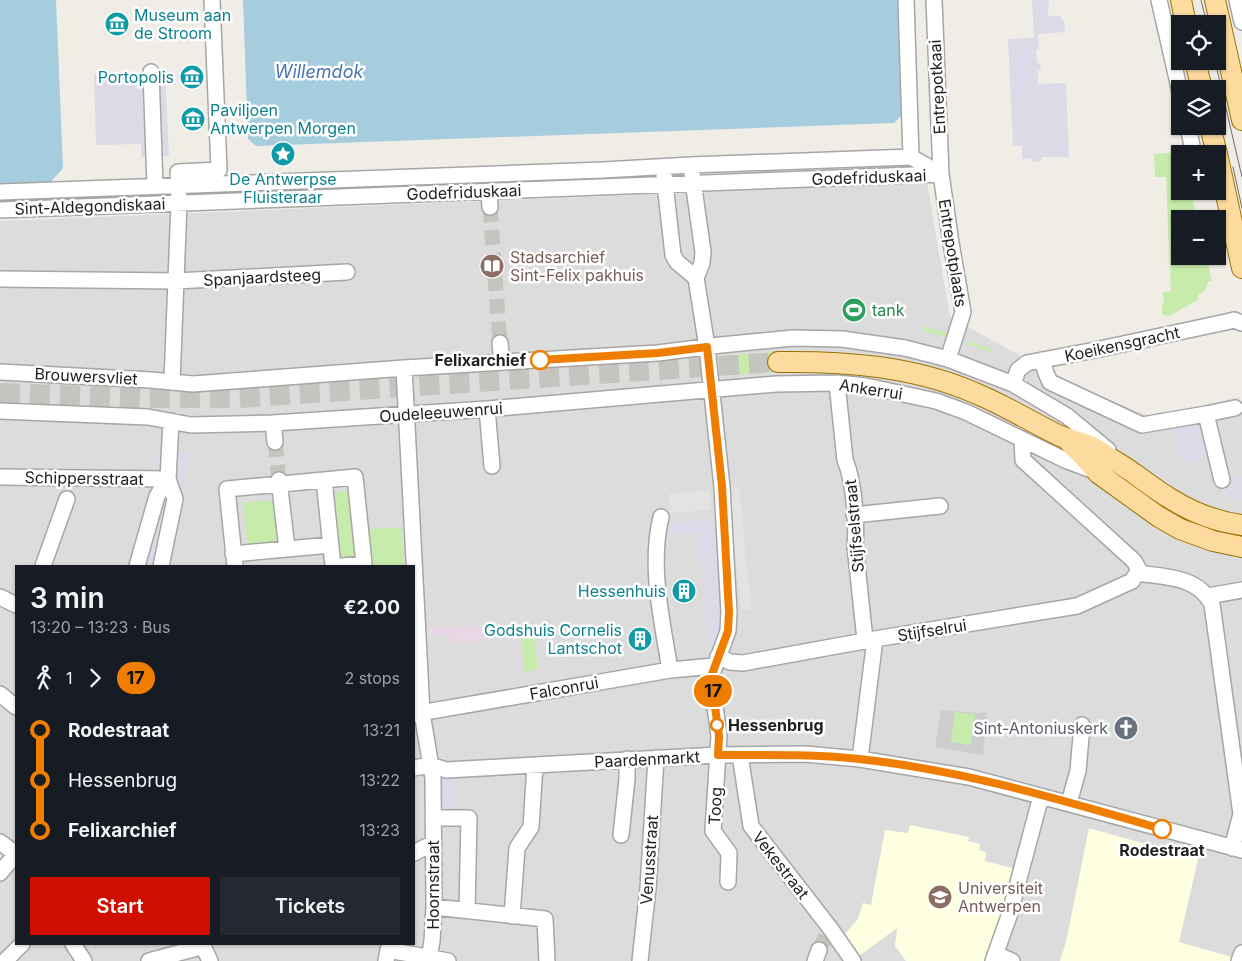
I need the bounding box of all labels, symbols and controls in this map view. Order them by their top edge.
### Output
place label: Museum aan de Stroom [134,5,231,43]
museum icon: Museum aan de Stroom [104,11,130,37]
map controls [1171,15,1226,265]
button: locate [1171,15,1226,70]
street label: Entrepotkaai [925,39,949,135]
water label: Willemdok [275,61,364,82]
museum icon: Portopolis [179,64,205,90]
place label: Portopolis [98,67,174,87]
button: layers [1171,80,1226,135]
place label: Paviljoen Antwerpen Morgen [210,100,356,138]
museum icon: Paviljoen Antwerpen Morgen [180,106,206,132]
place icon: De Antwerpse Fluisteraar [270,141,296,167]
button: + [1171,145,1226,200]
street label: Godefriduskaai [811,165,927,189]
place label: De Antwerpse Fluisteraar [229,169,337,207]
street label: Godefriduskaai [406,180,522,204]
street label: Sint-Aldegondiskaai [14,193,166,219]
street label: Entrepotplaats [935,198,971,308]
button: − [1171,210,1226,265]
place label: Stadsarchief Sint-Felix pakhuis [510,247,644,285]
library icon: Stadsarchief Sint-Felix pakhuis [479,253,505,279]
street label: Spanjaardsteeg [203,264,321,290]
sports icon: tank [841,297,867,323]
place label: tank [872,300,905,320]
street label: Koeikensgracht [1063,322,1181,366]
place label: Felixarchief [435,350,527,370]
marker: Felixarchief [530,350,550,370]
street label: Brouwersvliet [34,363,138,389]
street label: Ankerrui [838,374,904,404]
street label: Oudeleeuwenrui [379,398,503,426]
street label: Schippersstraat [24,467,144,489]
street label: Stijfselstraat [840,479,868,573]
building icon: Hessenhuis [671,578,697,604]
text: 3 min [30,581,105,615]
place label: Hessenhuis [578,581,666,601]
text: €2.00 [344,596,400,619]
street label: Stijfselrui [896,615,968,645]
text: 13:20 – 13:23 · Bus [30,617,170,637]
place label: Godshuis Cornelis Lantschot [484,620,622,658]
building icon: Godshuis Cornelis Lantschot [627,626,653,652]
icon: walk [30,664,58,692]
icon: forward [81,664,109,692]
text: 17 [127,667,145,688]
text: 1 [66,668,73,688]
text: 2 stops [344,668,400,688]
street label: Falconrui [528,672,600,704]
line badge: 17 [690,675,736,707]
text: 17 [704,680,722,701]
place label: Hessenbrug [728,715,824,735]
church icon: Sint-Antoniuskerk [1113,715,1139,741]
marker: Hessenbrug [710,718,724,732]
place label: Sint-Antoniuskerk [973,718,1108,738]
text: Rodestraat [68,719,169,742]
text: 13:21 [363,720,400,740]
street label: Paardenmarkt [594,746,700,772]
text: Hessenbrug [68,769,177,792]
text: 13:22 [359,770,400,790]
street label: Toog [704,786,726,826]
street label: Venusstraat [636,814,662,906]
text: Felixarchief [68,819,177,842]
marker: Rodestraat [1152,819,1172,839]
text: 13:23 [359,820,400,840]
street label: Vekestraat [748,827,814,903]
street label: Hoornstraat [423,840,443,930]
place label: Rodestraat [1119,840,1205,860]
button: Start [30,877,210,935]
button: Tickets [220,877,400,935]
place label: Universiteit Antwerpen [958,878,1043,916]
school or university icon: Universiteit Antwerpen [927,884,953,910]

